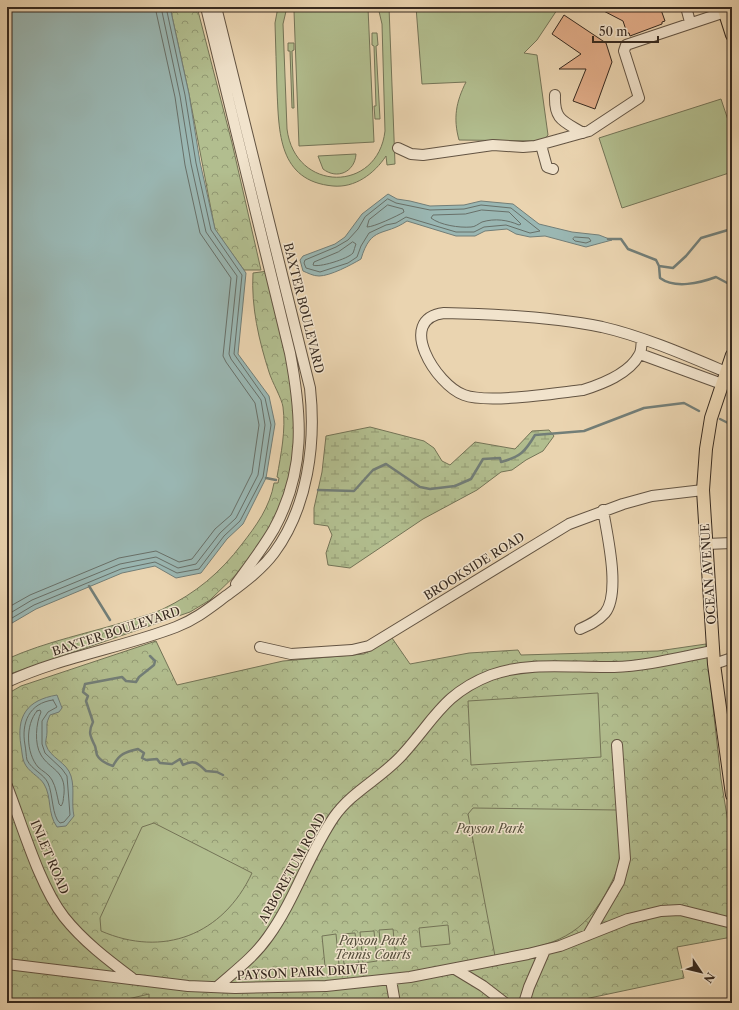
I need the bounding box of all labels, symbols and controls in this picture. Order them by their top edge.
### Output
scale bar [593,18,658,44]
text: 50 m [599,24,628,39]
street label: BAXTER BOULEVARD [281,241,328,375]
street label: OCEAN AVENUE [697,523,719,625]
street label: BROOKSIDE ROAD [421,529,527,603]
street label: BAXTER BOULEVARD [50,603,182,659]
street label: ARBORETUM ROAD [255,810,329,926]
street label: INLET ROAD [28,818,73,897]
park label: Payson Park [455,821,525,836]
park label: Payson Park Tennis Courts [335,933,412,962]
north arrow [681,952,721,992]
street label: PAYSON PARK DRIVE [236,961,368,983]
text: N [700,970,718,986]

